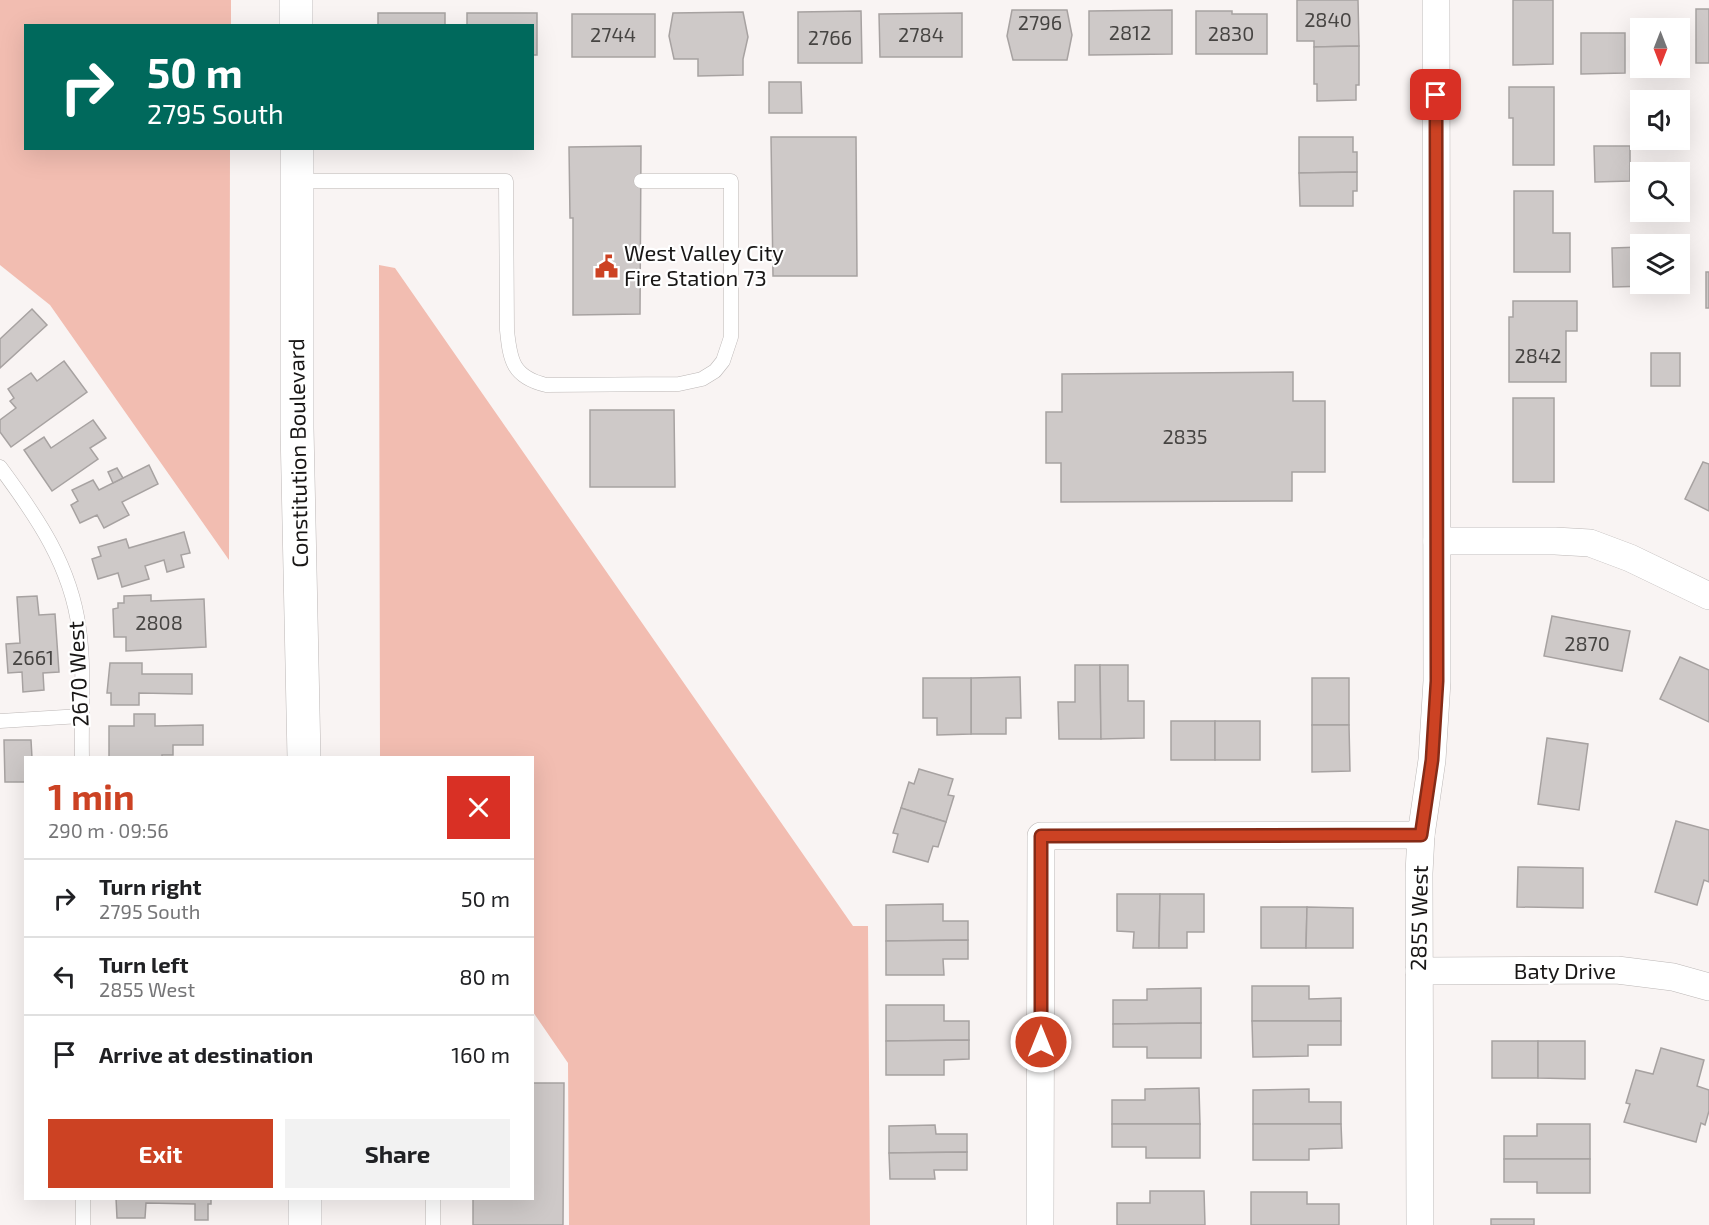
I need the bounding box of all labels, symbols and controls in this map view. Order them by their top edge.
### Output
house number: 2840 [1304,7,1352,31]
house number: 2796 [1018,10,1062,34]
north arrow [1630,18,1690,78]
map controls [1630,18,1690,294]
house number: 2812 [1109,20,1151,44]
house number: 2830 [1208,21,1254,45]
house number: 2744 [590,22,636,46]
house number: 2784 [898,22,944,46]
house number: 2766 [808,25,852,49]
text: 50 m [147,46,243,96]
icon: right [48,48,126,126]
pin [1410,69,1461,120]
icon: arrive [1419,78,1452,111]
button: sound [1630,90,1690,150]
text: 2795 South [147,97,284,129]
button: search [1630,162,1690,222]
button: layers [1630,234,1690,294]
place label: West Valley City Fire Station 73 [624,239,784,290]
public building icon: West Valley City Fire Station 73 [593,253,619,279]
street label: Constitution Boulevard [282,338,312,568]
house number: 2842 [1515,343,1561,367]
house number: 2835 [1162,424,1208,448]
house number: 2808 [135,610,183,634]
street label: 2670 West [61,620,93,728]
house number: 2870 [1564,631,1610,655]
house number: 2661 [12,645,54,669]
text: 1 min [48,774,135,817]
button: close [447,776,510,839]
text: 290 m · 09:56 [48,818,169,842]
street label: 2855 West [1404,865,1432,971]
text: Turn right [99,873,201,899]
icon: right [48,882,81,915]
text: 50 m [461,885,510,911]
text: 2795 South [99,899,200,923]
text: Turn left [99,951,188,977]
street label: Baty Drive [1514,957,1616,983]
icon: left [48,960,81,993]
text: 80 m [459,963,510,989]
text: 2855 West [99,977,195,1001]
position arrow [1009,1010,1073,1074]
icon: arrive [48,1038,81,1071]
text: Arrive at destination [99,1041,313,1067]
text: 160 m [451,1041,510,1067]
button: Exit [48,1119,273,1188]
button: Share [285,1119,510,1188]

